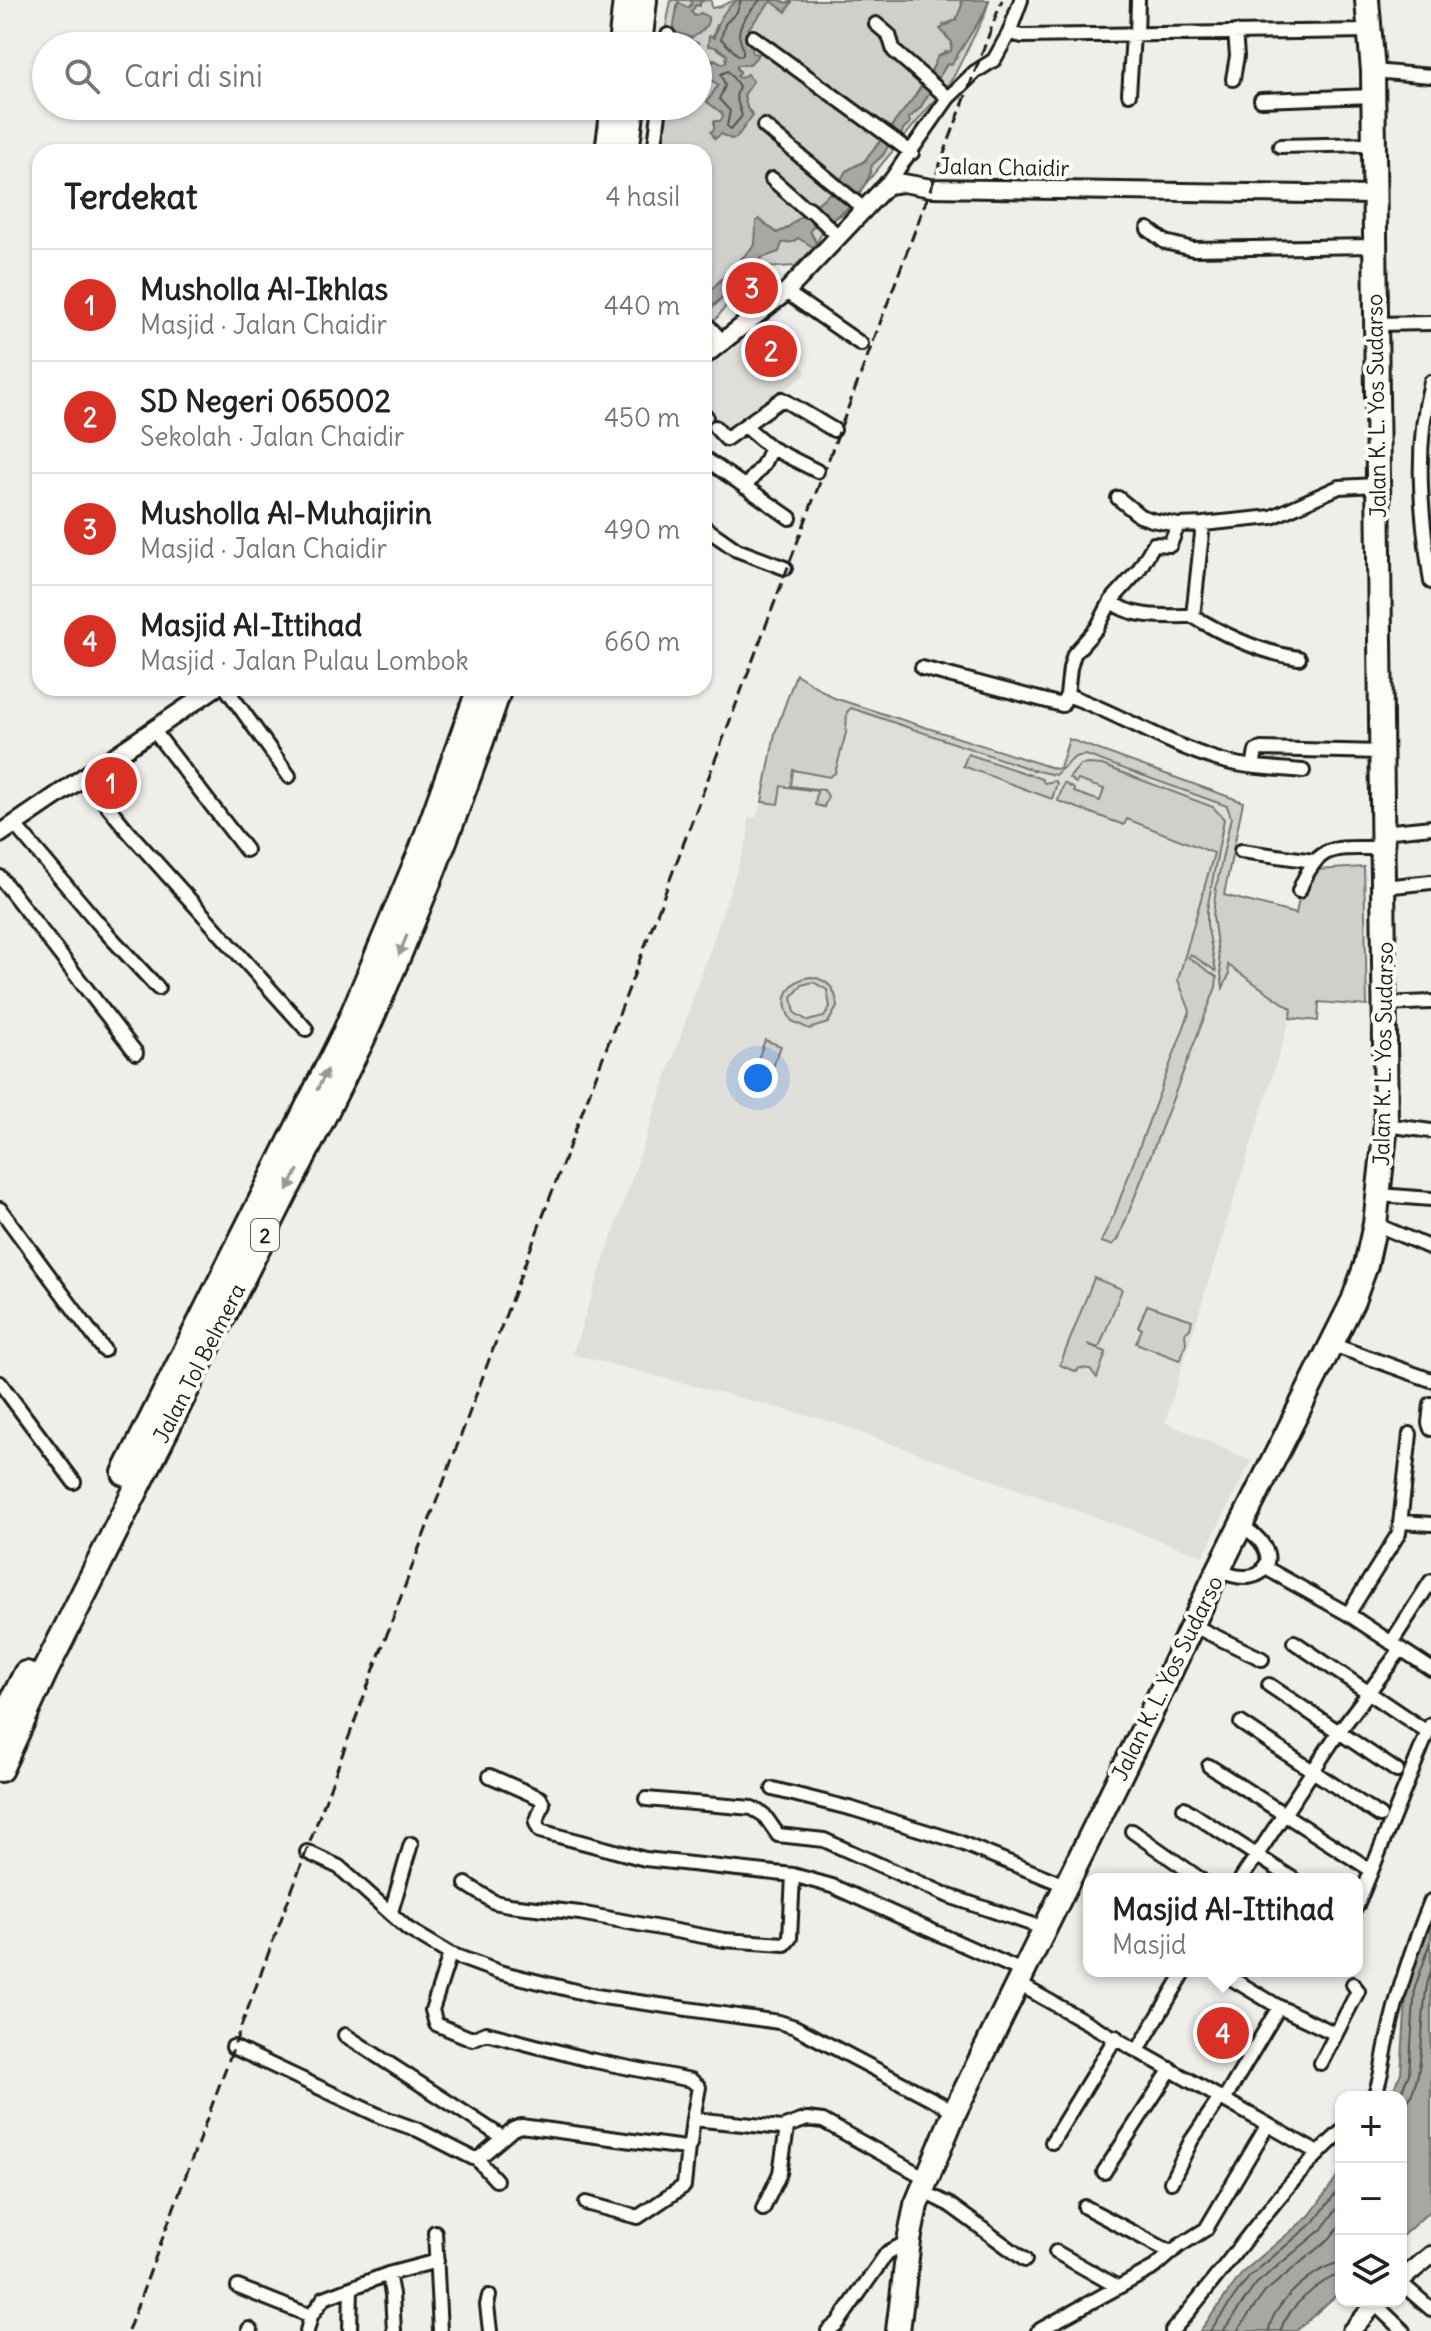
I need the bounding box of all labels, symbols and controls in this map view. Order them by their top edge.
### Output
search box [32,32,712,120]
icon: search [60,54,104,98]
text: Cari di sini [124,57,263,95]
street label: Jalan Chaidir [938,152,1070,182]
text: Terdekat [64,175,197,218]
text: 4 hasil [605,180,680,213]
pin: 3 [726,258,778,318]
text: Musholla Al-Ikhlas [140,270,388,308]
text: 1 [85,289,95,322]
text: 440 m [604,289,680,322]
street label: Jalan K. L. Yos Sudarso [1360,294,1392,518]
text: Masjid · Jalan Chaidir [140,308,387,341]
pin: 2 [745,321,797,381]
text: SD Negeri 065002 [140,382,391,420]
text: 2 [83,401,97,434]
text: 450 m [604,401,680,434]
text: Sekolah · Jalan Chaidir [140,420,404,453]
text: Musholla Al-Muhajirin [140,494,432,532]
text: 3 [83,513,97,546]
text: 490 m [604,513,680,546]
text: Masjid · Jalan Chaidir [140,532,387,565]
text: Masjid Al-Ittihad [140,606,362,644]
text: 4 [82,625,98,658]
text: 660 m [604,625,680,658]
text: Masjid · Jalan Pulau Lombok [140,644,469,677]
pin: 1 [85,753,137,813]
one-way arrow [397,933,410,957]
street label: Jalan K. L. Yos Sudarso [1367,942,1399,1166]
your location [738,1058,778,1098]
one-way arrow [315,1068,329,1091]
one-way arrow [286,1168,299,1191]
road number: 2 [251,1219,279,1251]
street label: Jalan Tol Belmera [147,1278,251,1448]
street label: Jalan K. L. Yos Sudarso [1105,1571,1229,1785]
popup [1083,1873,1363,1977]
text: Masjid Al-Ittihad [1112,1890,1334,1928]
text: Masjid [1112,1928,1186,1961]
pin: 4 [1197,2003,1249,2063]
map controls [1335,2091,1407,2307]
button: + [1335,2091,1407,2163]
button: − [1335,2163,1407,2235]
button: layers [1335,2235,1407,2307]

